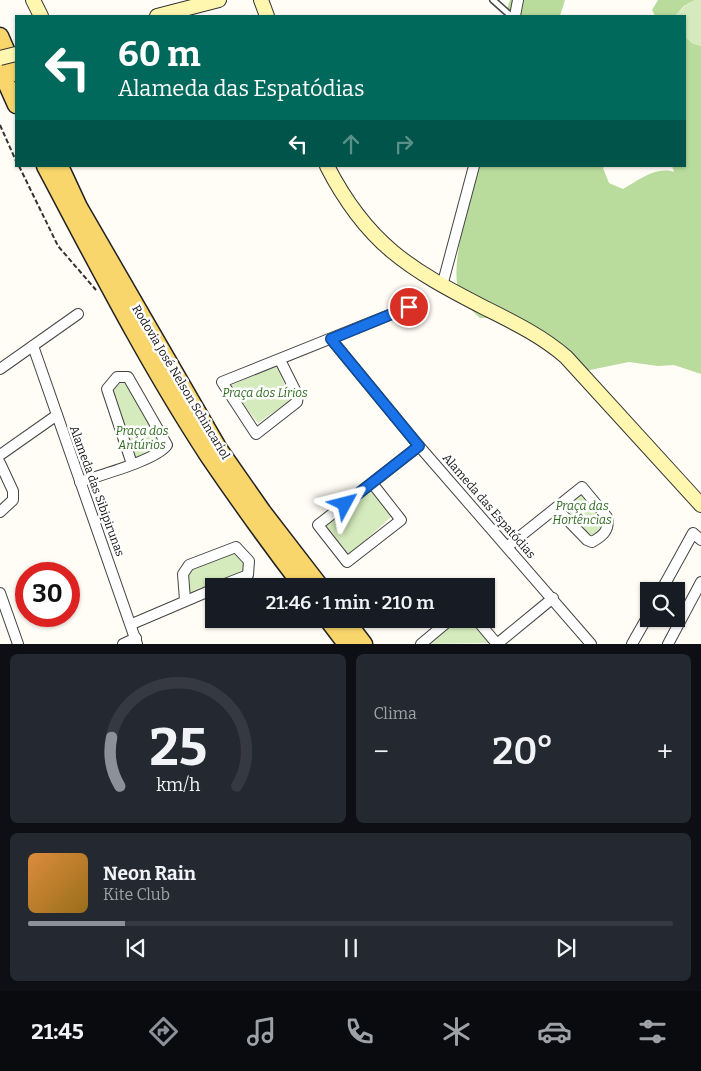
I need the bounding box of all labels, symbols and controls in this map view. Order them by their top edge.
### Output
text: 60 m [118,33,201,75]
icon: left [35,35,100,100]
text: Alameda das Espatódias [118,75,364,102]
icon: left [284,130,312,158]
icon: ahead [337,130,365,158]
icon: right [390,130,418,158]
pin [388,286,430,328]
icon: arrive [395,293,423,321]
street label: Rodovia José Nelson Schincariol [129,302,233,462]
park label: Praça dos Lírios [222,386,308,400]
street label: Alameda das Sibipirunas [67,424,127,558]
park label: Praça dos Antúrios [116,424,169,452]
street label: Alameda das Espatódias [440,451,539,562]
position arrow [318,477,370,529]
park label: Praça das Hortências [552,499,612,527]
speed limit sign: 30 [15,562,80,627]
map controls [640,582,685,627]
button: search [640,582,685,627]
text: 21:46 · 1 min · 210 m [266,591,434,614]
text: Clima [374,704,417,723]
text: 25 [149,716,207,779]
text: 20° [492,728,554,774]
text: − [374,735,389,768]
text: + [657,735,673,768]
text: km/h [156,774,200,796]
text: Neon Rain [103,862,196,885]
text: Kite Club [103,885,170,904]
icon: previous [122,934,150,962]
icon: pause [337,934,365,962]
icon: next [552,934,580,962]
icon: directions [146,1014,181,1049]
icon: music [244,1014,279,1049]
icon: phone [342,1014,377,1049]
icon: climate [439,1014,474,1049]
icon: car [537,1014,572,1049]
icon: filters [635,1014,670,1049]
text: 21:45 [31,1018,84,1045]

